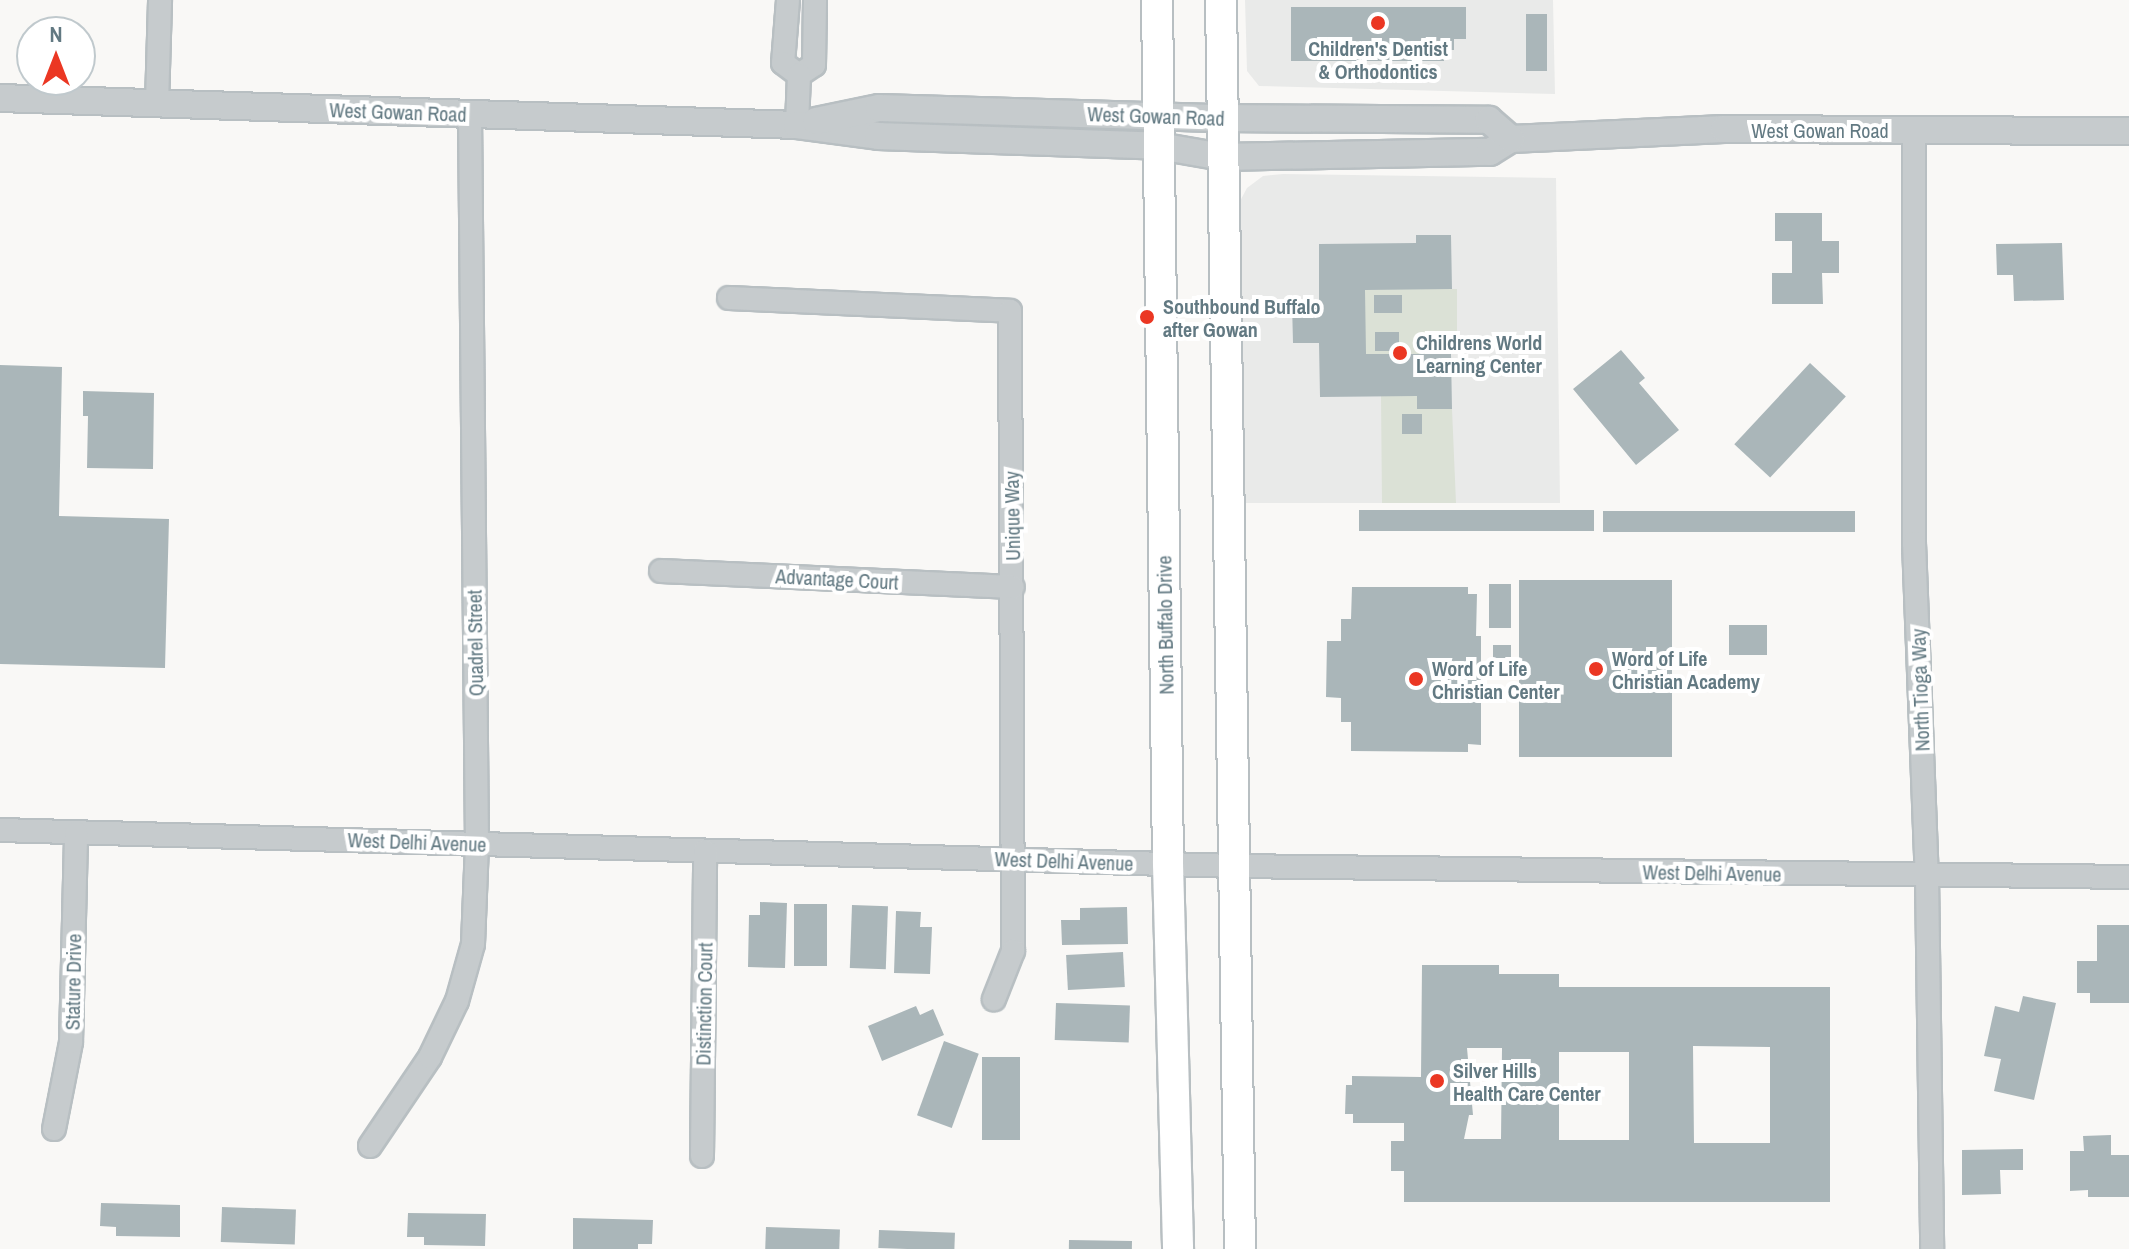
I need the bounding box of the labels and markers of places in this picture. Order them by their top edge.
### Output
marker: Children's Dentist & Orthodontics [1369,14,1387,32]
place label: Children's Dentist & Orthodontics [1308,36,1448,83]
place label: Southbound Buffalo after Gowan [1163,294,1321,341]
marker: Southbound Buffalo after Gowan [1138,308,1156,326]
place label: Childrens World Learning Center [1416,330,1542,377]
marker: Childrens World Learning Center [1391,344,1409,362]
place label: Word of Life Christian Academy [1612,646,1761,693]
place label: Word of Life Christian Center [1432,656,1560,703]
marker: Word of Life Christian Academy [1587,660,1605,678]
marker: Word of Life Christian Center [1407,670,1425,688]
place label: Silver Hills Health Care Center [1453,1058,1601,1105]
marker: Silver Hills Health Care Center [1428,1072,1446,1090]

